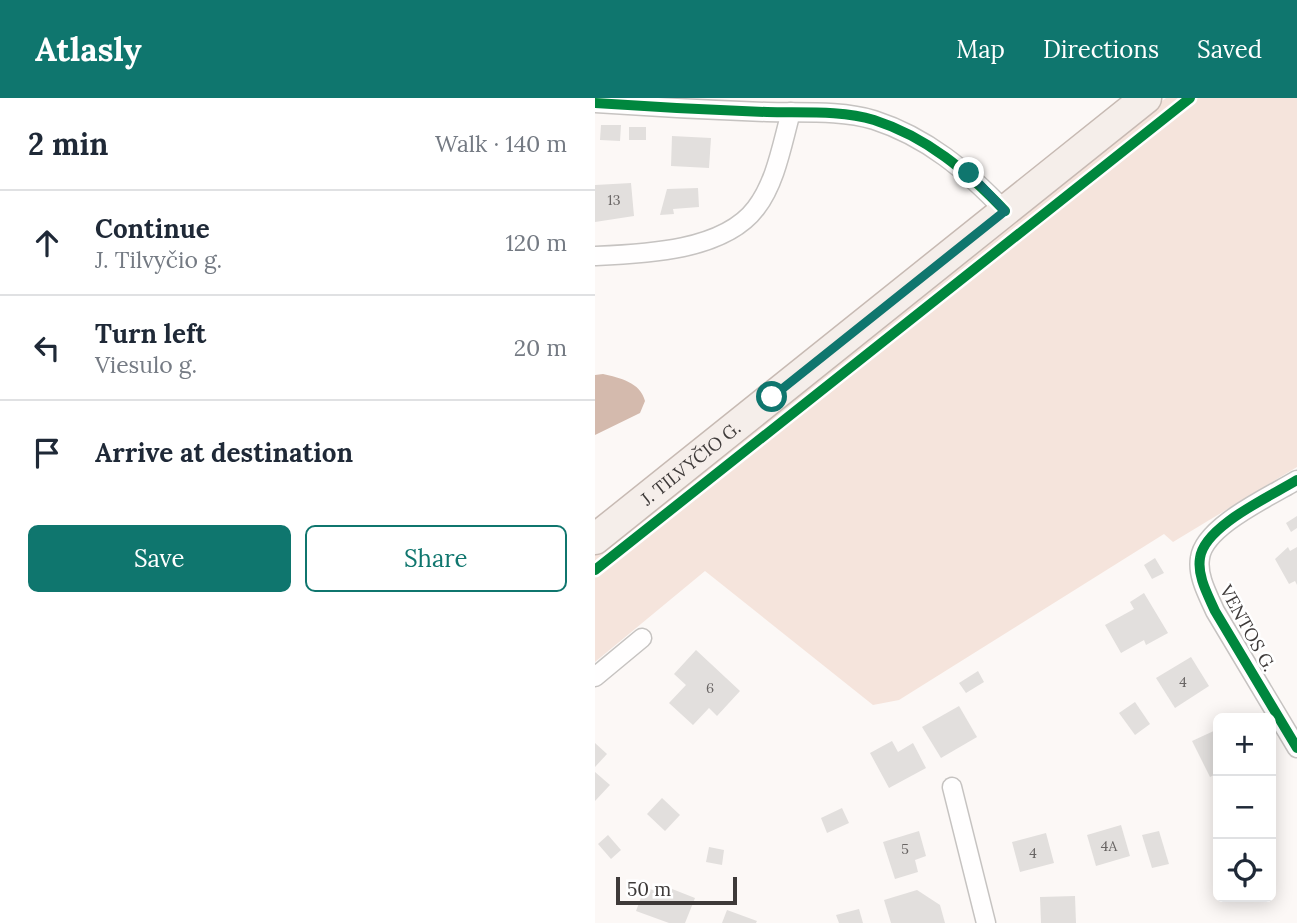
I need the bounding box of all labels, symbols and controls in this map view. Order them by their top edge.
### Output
text: Atlasly [35,28,142,70]
text: Map [956,34,1005,65]
text: Directions [1043,34,1159,65]
text: Saved [1197,34,1262,65]
text: 2 min [28,125,108,163]
text: Walk · 140 m [435,129,567,158]
route end [953,157,984,188]
house number: 13 [608,191,621,209]
text: Continue [95,212,210,245]
icon: ahead [28,224,66,262]
text: 120 m [505,228,567,257]
text: J. Tilvyčio g. [95,245,222,274]
text: Turn left [95,317,206,350]
icon: left [28,329,66,367]
text: 20 m [514,333,567,362]
text: Viesulo g. [95,350,197,379]
route start [756,381,787,412]
street label: J. TILVYČIO G. [635,416,745,510]
icon: arrive [28,434,66,472]
text: Arrive at destination [95,436,353,469]
button: Save [28,525,291,592]
button: Share [305,525,567,592]
street label: VENTOS G. [1214,580,1281,675]
house number: 4 [1179,673,1187,691]
house number: 6 [706,679,714,697]
map controls [1213,713,1276,902]
button: + [1213,713,1276,776]
button: − [1213,776,1276,839]
house number: 4A [1101,837,1117,855]
button: locate [1213,839,1276,902]
house number: 5 [901,840,909,858]
house number: 4 [1029,844,1037,862]
scale bar [616,874,737,906]
text: 50 m [627,877,671,901]

